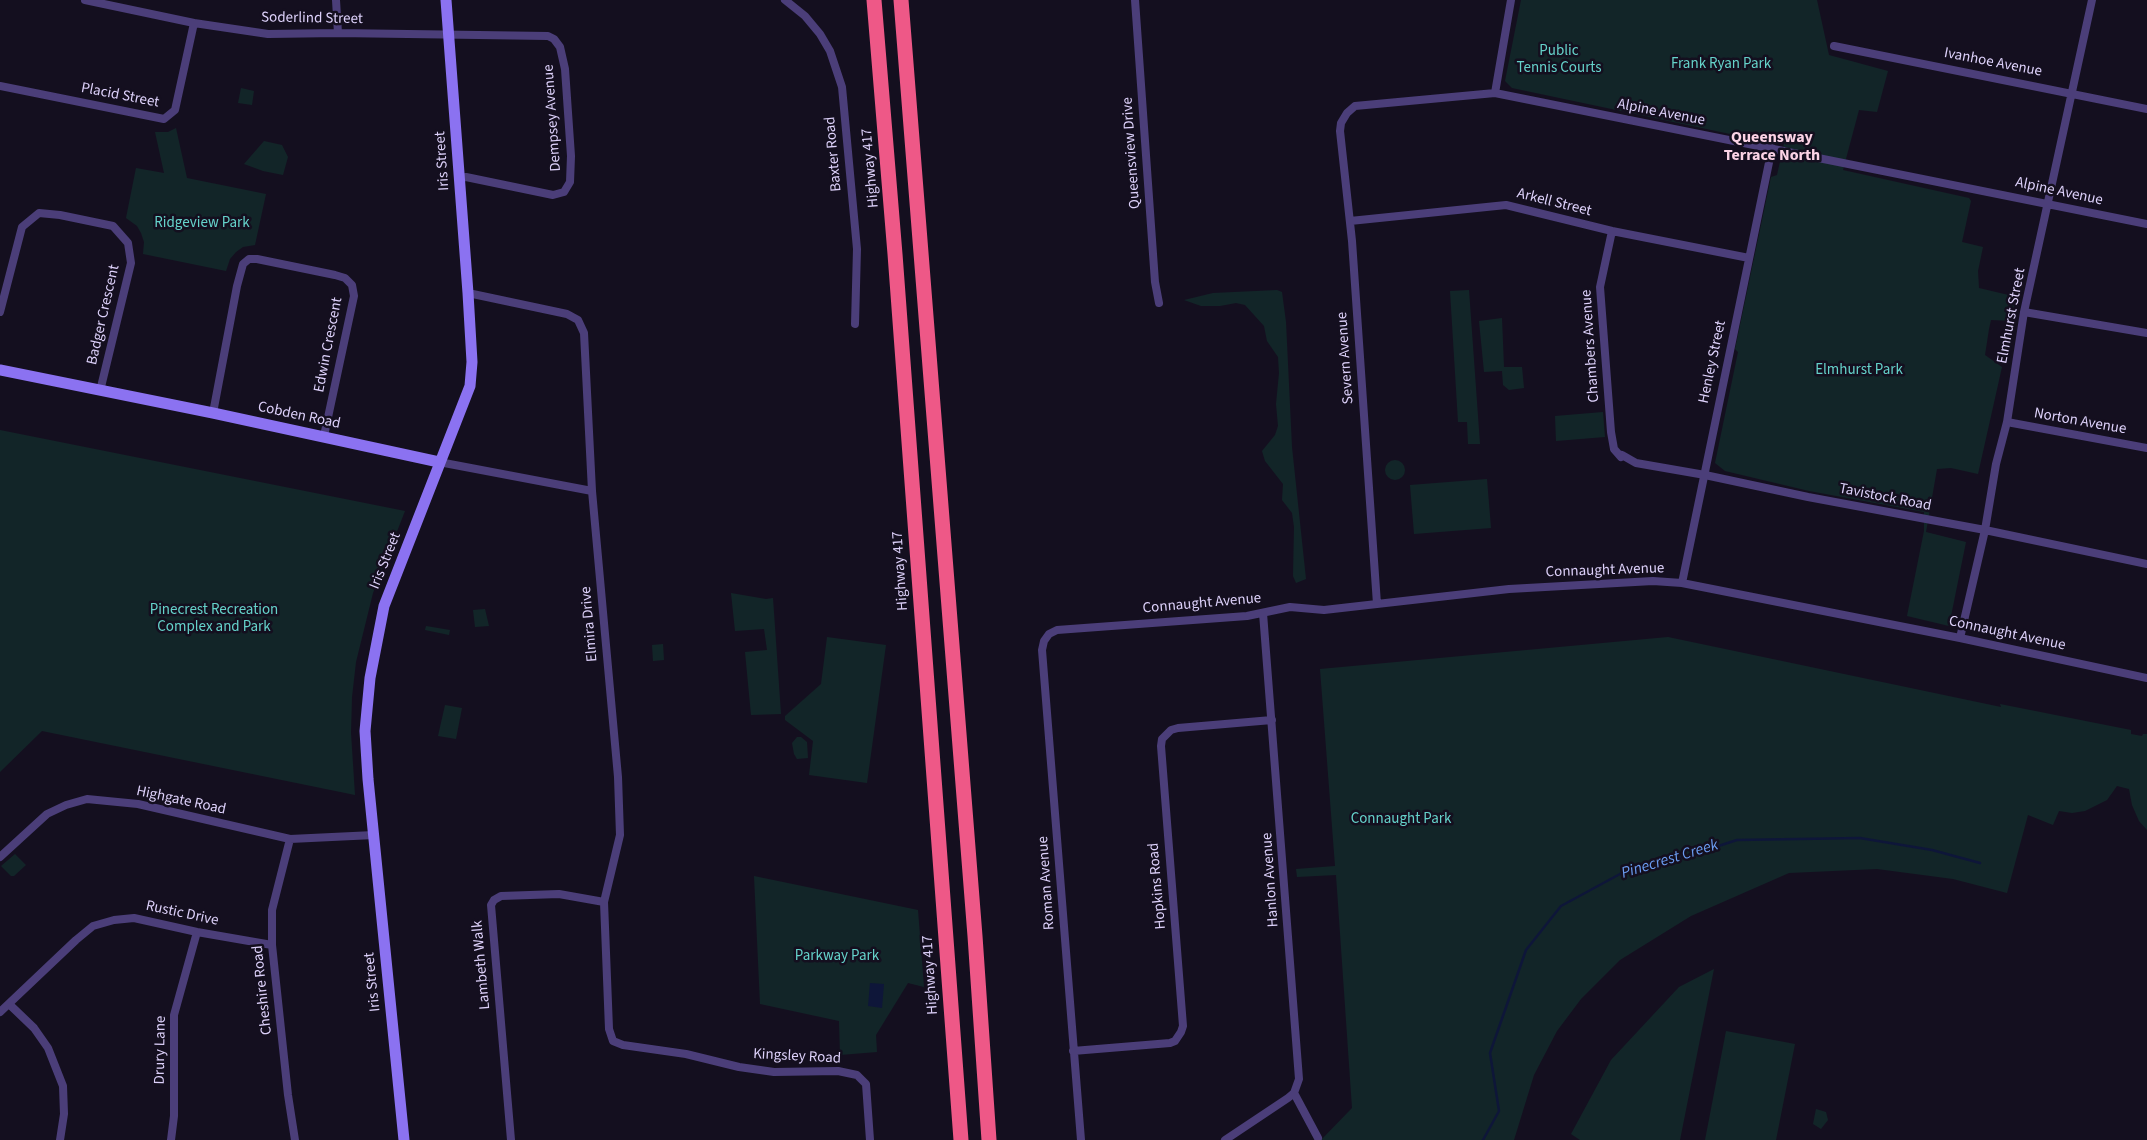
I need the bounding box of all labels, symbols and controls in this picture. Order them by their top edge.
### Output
street label: Soderlind Street [261,9,363,29]
park label: Public Tennis Courts [1516,43,1602,78]
street label: Ivanhoe Avenue [1943,45,2043,81]
park label: Frank Ryan Park [1671,56,1771,74]
street label: Dempsey Avenue [540,64,566,172]
street label: Placid Street [79,80,161,112]
street label: Alpine Avenue [1616,96,1706,130]
street label: Queensview Drive [1119,97,1145,209]
street label: Baxter Road [822,116,846,192]
street label: Highway 417 [859,127,883,209]
district label: Queensway Terrace North [1724,128,1820,166]
street label: Iris Street [432,131,454,191]
street label: Alpine Avenue [2014,174,2104,210]
street label: Arkell Street [1515,185,1593,221]
park label: Ridgeview Park [154,215,250,233]
street label: Badger Crescent [84,263,124,367]
street label: Elmhurst Street [1994,267,2030,365]
street label: Chambers Avenue [1578,289,1604,403]
street label: Edwin Crescent [311,296,347,394]
street label: Severn Avenue [1334,311,1358,405]
street label: Henley Street [1695,319,1731,405]
park label: Elmhurst Park [1815,362,1903,380]
street label: Cobden Road [256,398,342,434]
street label: Norton Avenue [2032,405,2128,439]
street label: Tavistock Road [1837,480,1933,516]
street label: Iris Street [366,530,406,592]
street label: Highway 417 [889,531,913,611]
street label: Connaught Avenue [1545,560,1665,582]
street label: Elmira Drive [578,585,602,663]
street label: Connaught Avenue [1142,590,1262,618]
park label: Pinecrest Recreation Complex and Park [150,602,278,637]
street label: Connaught Avenue [1947,613,2067,655]
street label: Highgate Road [134,783,228,819]
park label: Connaught Park [1351,811,1451,829]
street label: Hanlon Avenue [1259,832,1283,928]
street label: Roman Avenue [1035,836,1059,930]
water label: Pinecrest Creek [1619,836,1721,884]
street label: Hopkins Road [1145,842,1171,930]
street label: Rustic Drive [144,898,220,930]
street label: Lambeth Walk [469,920,495,1010]
street label: Highway 417 [919,935,943,1015]
street label: Cheshire Road [249,944,277,1036]
park label: Parkway Park [795,948,879,966]
street label: Iris Street [361,951,385,1013]
street label: Drury Lane [151,1016,171,1084]
street label: Kingsley Road [753,1046,841,1068]

